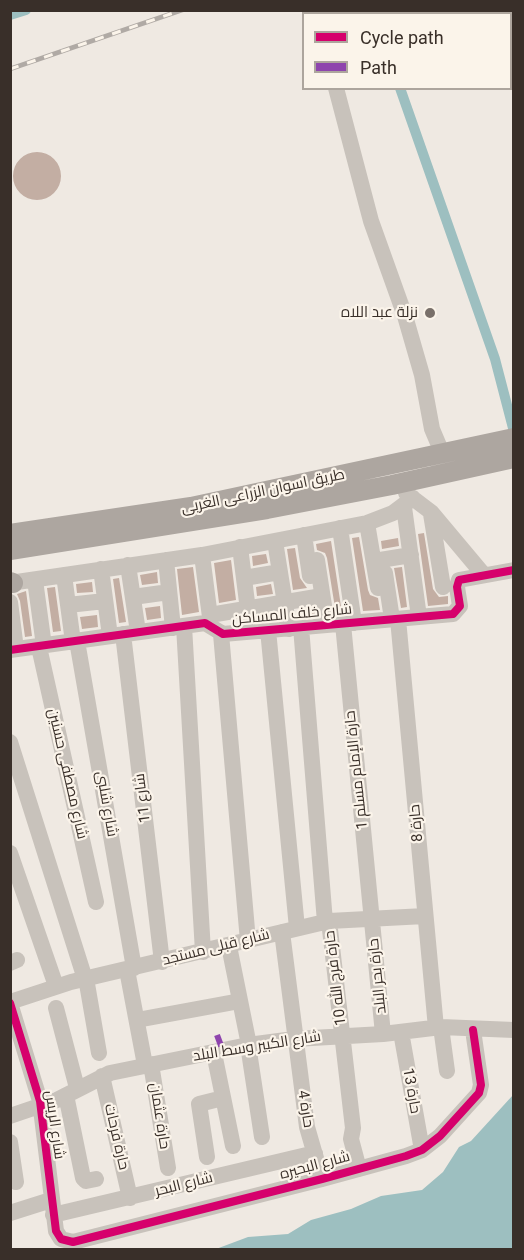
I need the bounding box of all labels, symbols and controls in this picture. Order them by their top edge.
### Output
legend [302,12,512,90]
text: Cycle path [360,27,444,48]
text: Path [360,57,397,78]
place label: نزلة عبد اللاه [341,304,418,322]
marker: نزلة عبد اللاه [423,306,437,320]
street label: طريق اسوان الزراعى الغربى [180,466,346,518]
street label: شارع خلف المساكن [231,601,353,629]
street label: شارع مصطفى حسنين [43,707,91,841]
street label: حارة الإمام مسلم 1 [342,710,372,830]
street label: شارع شلبى [91,770,121,838]
street label: شارع 11 [131,772,155,824]
street label: حارة 8 [406,803,428,843]
street label: شارع قبلى مستجد [161,926,271,970]
street label: حارة فرج الله 10 [321,929,351,1027]
street label: حارة بحر البلد [365,937,391,1015]
street label: شارع الكبير وسط البلد [192,1028,322,1066]
street label: حارة 13 [398,1067,424,1115]
street label: حارة عثمان [145,1082,173,1150]
street label: شارع الريس [40,1089,68,1161]
street label: حارة 4 [293,1089,317,1129]
street label: حارة فرحات [100,1102,132,1172]
street label: شارع البحيره [278,1148,352,1184]
street label: شارع البحر [153,1169,215,1201]

